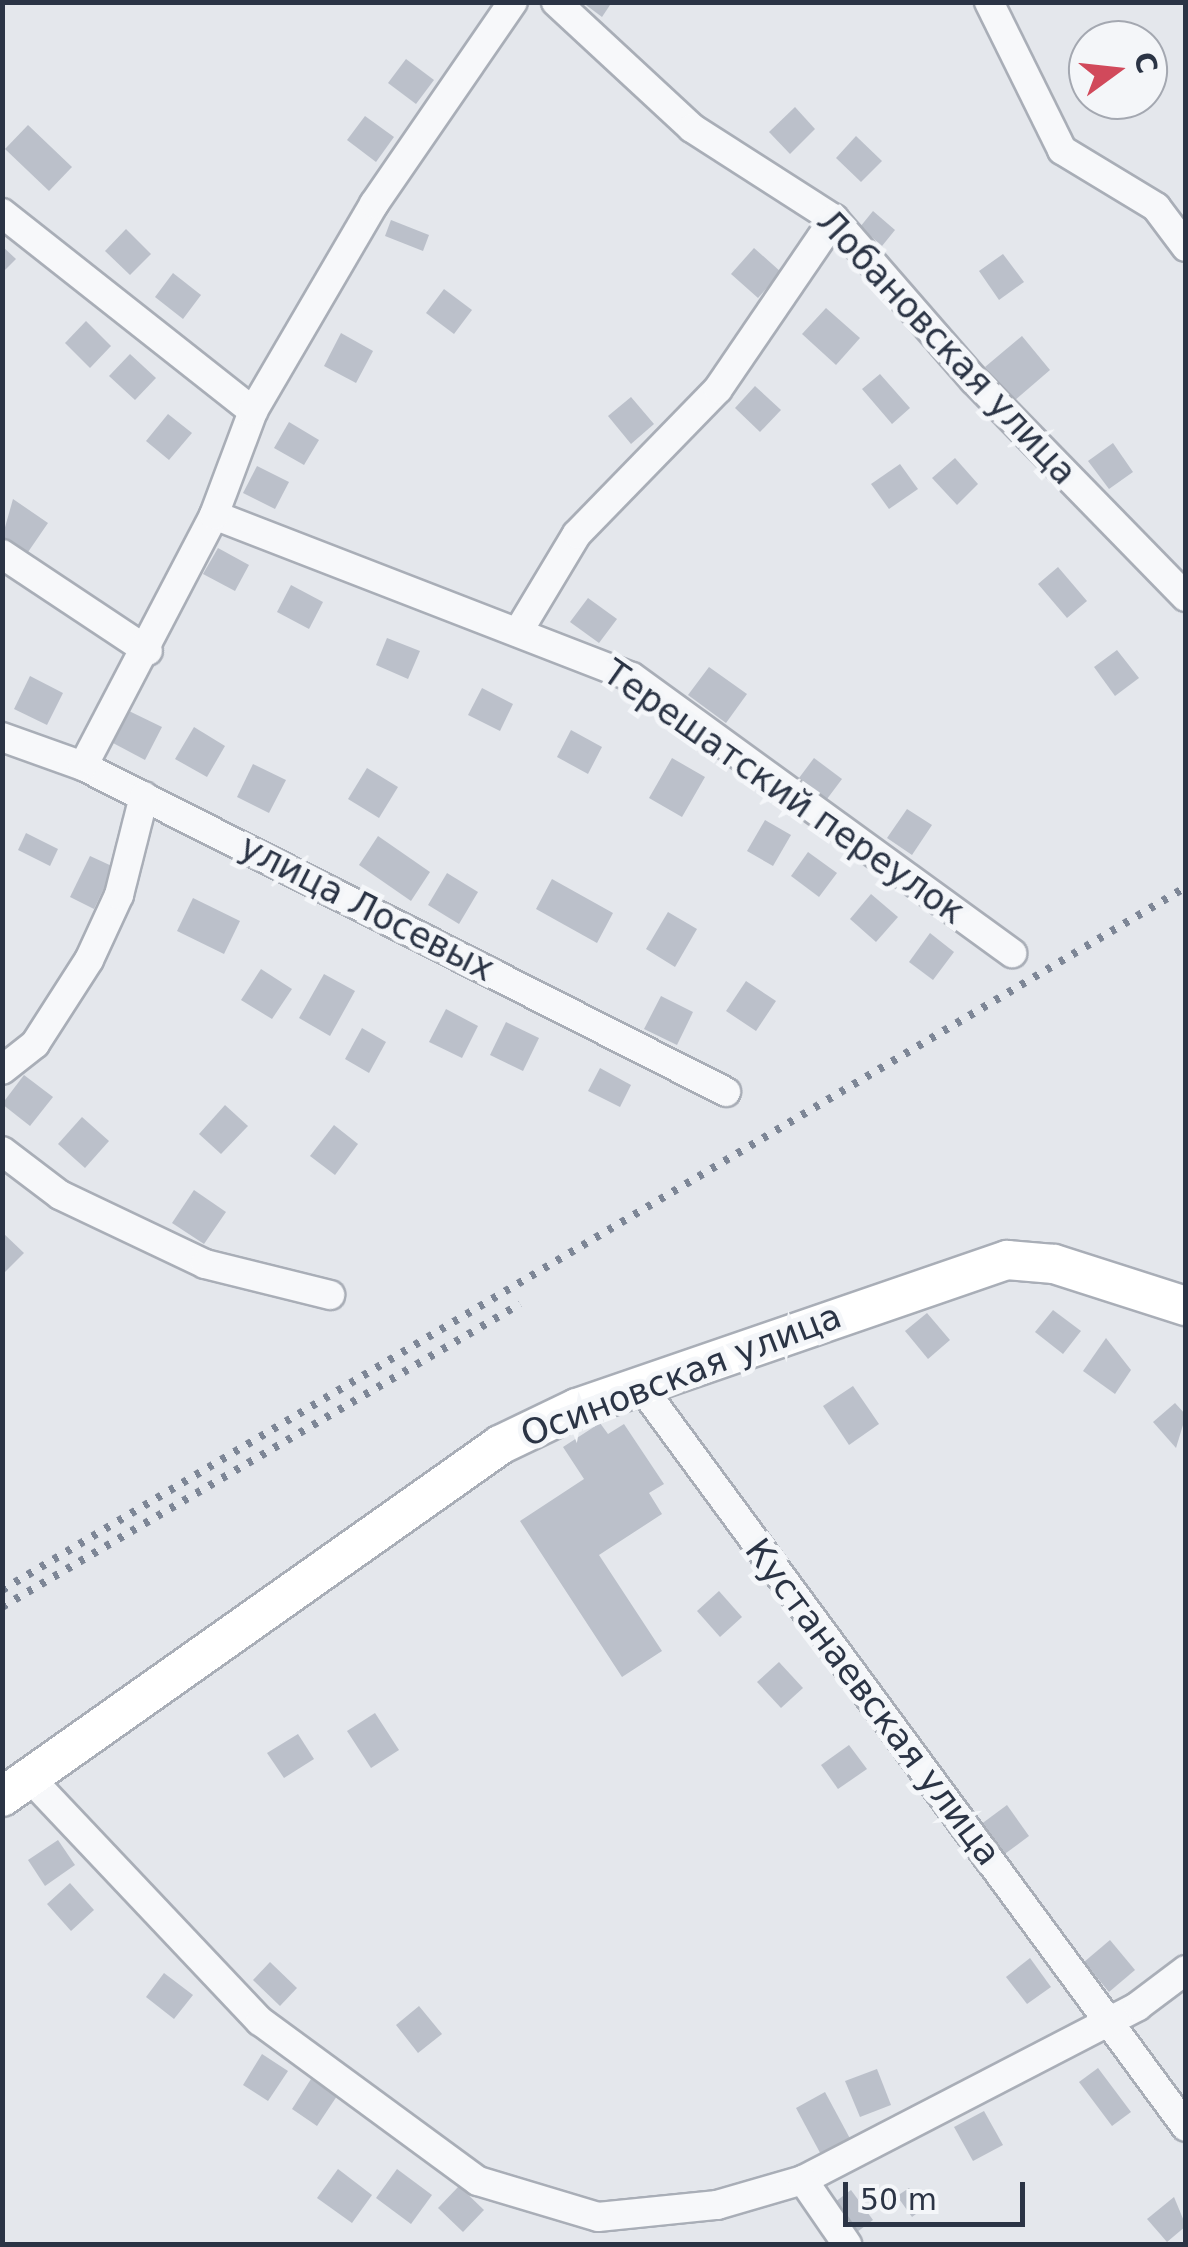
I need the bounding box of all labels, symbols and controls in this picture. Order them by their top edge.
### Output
north arrow [1068,20,1168,120]
text: С [1127,48,1164,77]
street label: Лобановская улица [809,201,1085,493]
street label: Терешатский переулок [595,651,973,933]
street label: улица Лосевых [233,826,501,990]
street label: Осиновская улица [515,1295,847,1455]
street label: Кустанаевская улица [736,1530,1010,1874]
scale bar [848,2162,1030,2224]
text: 50 m [860,2182,937,2217]

